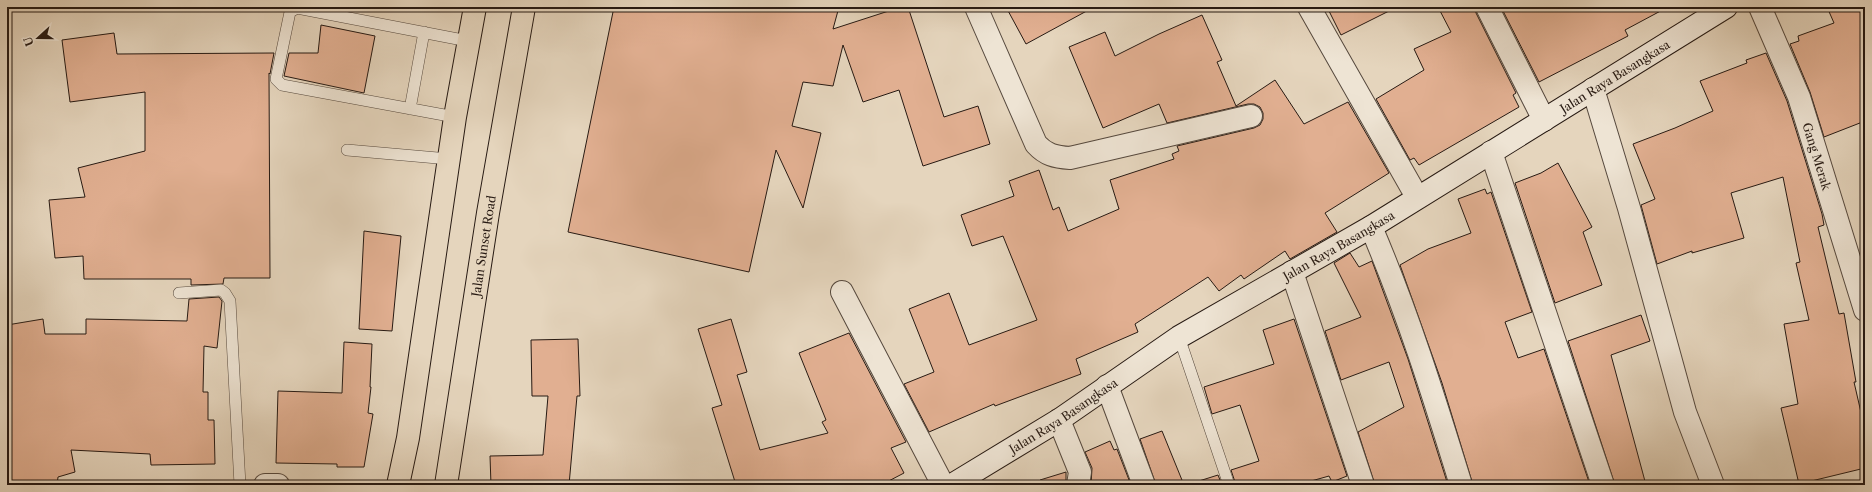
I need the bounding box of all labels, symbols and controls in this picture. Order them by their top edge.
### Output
north arrow [18,18,58,58]
text: U [21,35,37,48]
street label: Jalan Raya Basangkasa [1555,36,1673,117]
street label: Gang Merak [1800,121,1835,193]
street label: Jalan Sunset Road [467,193,499,300]
street label: Jalan Raya Basangkasa [1278,207,1397,285]
street label: Jalan Raya Basangkasa [1004,374,1121,457]

